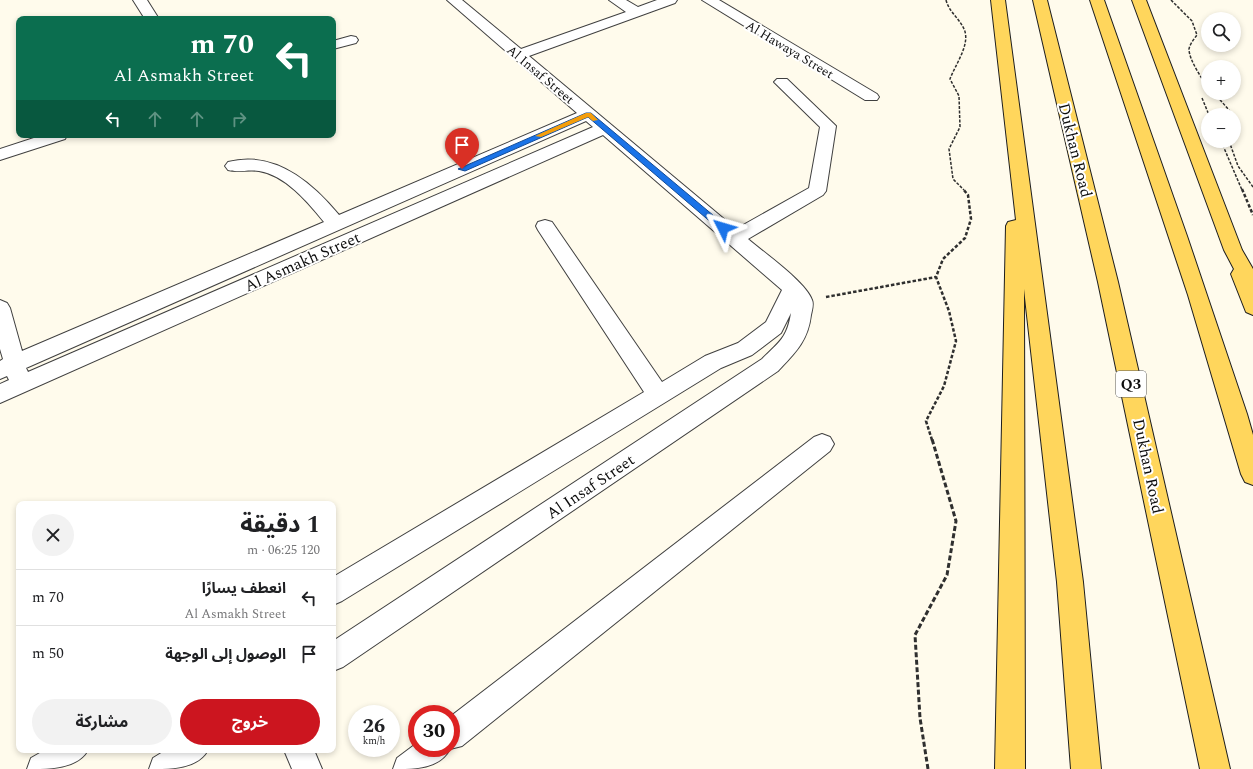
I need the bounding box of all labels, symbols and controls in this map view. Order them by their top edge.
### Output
map controls [1201,12,1241,148]
button: search [1201,12,1241,52]
street label: Al Hawaya Street [742,16,838,84]
text: 70 m [190,23,254,66]
icon: left [268,32,320,84]
street label: Al Insaf Street [502,40,579,109]
button: + [1201,60,1241,100]
text: Al Asmakh Street [114,62,254,89]
street label: Dukhan Road [1052,100,1098,200]
icon: left [102,108,124,130]
icon: ahead [144,108,166,130]
icon: ahead [186,108,208,130]
icon: right [228,108,250,130]
button: − [1201,108,1241,148]
pin [445,128,479,169]
icon: arrive [451,134,473,156]
position arrow [702,207,744,249]
street label: Al Asmakh Street [241,225,365,298]
road number: Q3 [1116,371,1146,397]
street label: Dukhan Road [1126,416,1170,516]
street label: Al Insaf Street [542,448,640,525]
text: 1 دقيقة [240,507,320,543]
button: close [32,514,74,556]
text: 120 m · 06:25 [247,540,320,560]
text: انعطف يسارًا [202,577,286,600]
text: 70 m [32,586,64,609]
icon: left [298,587,320,609]
text: Al Asmakh Street [185,604,286,624]
text: 50 m [32,642,64,665]
text: الوصول إلى الوجهة [165,643,286,666]
icon: arrive [298,643,320,665]
button: مشاركة [32,699,172,745]
button: خروج [180,699,320,745]
speed limit sign: 30 [408,705,460,757]
text: 26 [363,711,385,741]
text: km/h [363,733,385,749]

